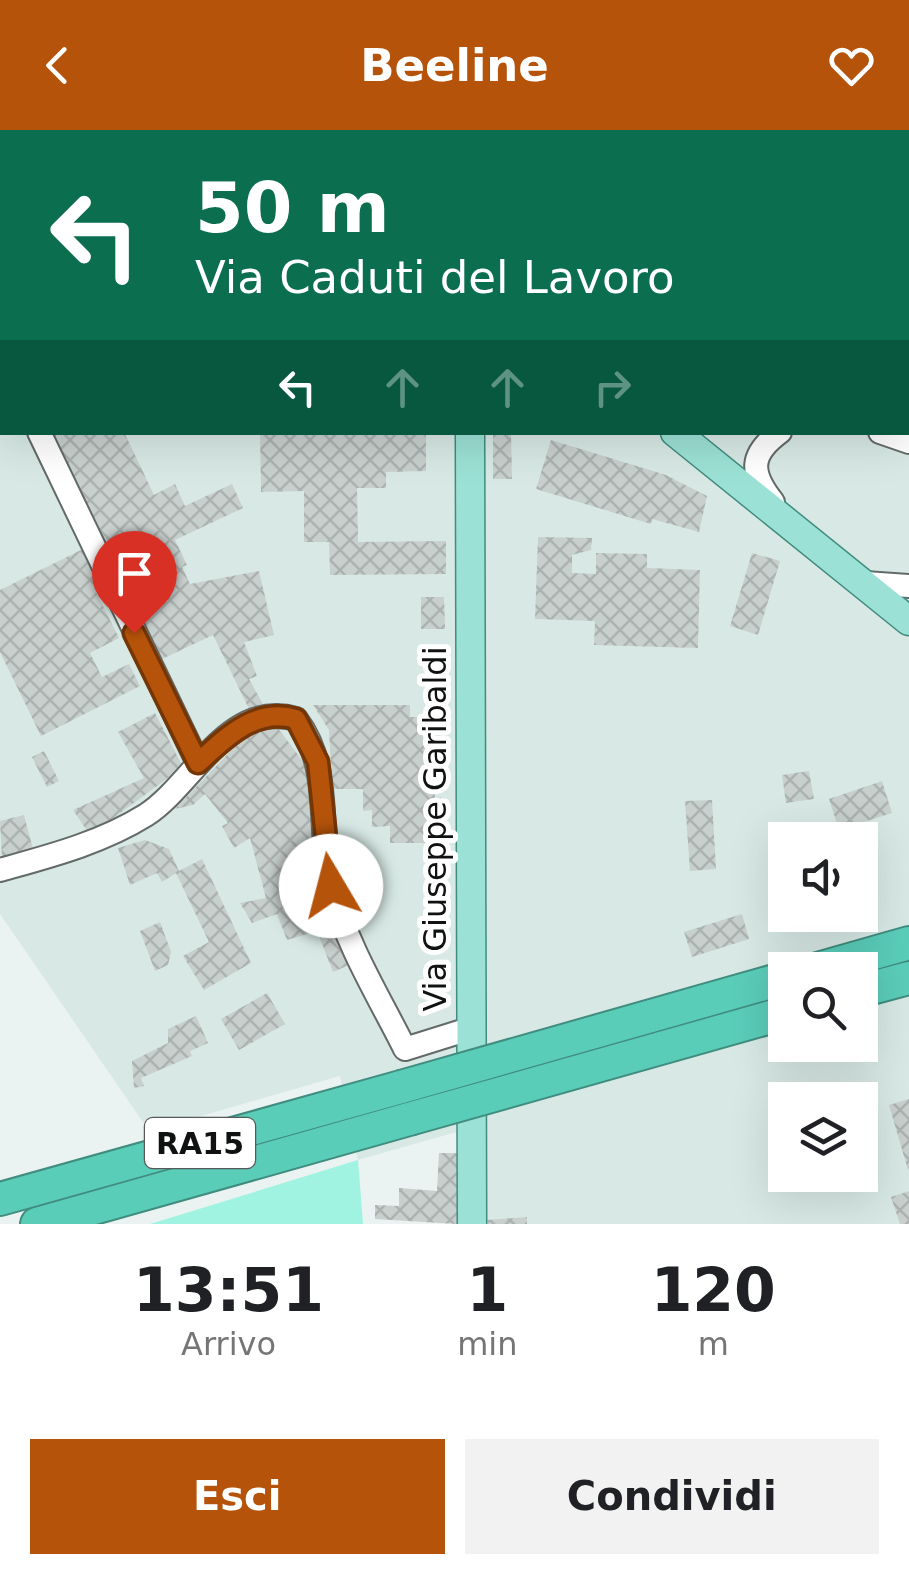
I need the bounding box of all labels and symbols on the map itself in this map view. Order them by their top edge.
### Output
pin [92,531,177,634]
street label: Via Giuseppe Garibaldi [416,646,454,1012]
position arrow [279,834,383,938]
road number: RA15 [145,1118,255,1168]

